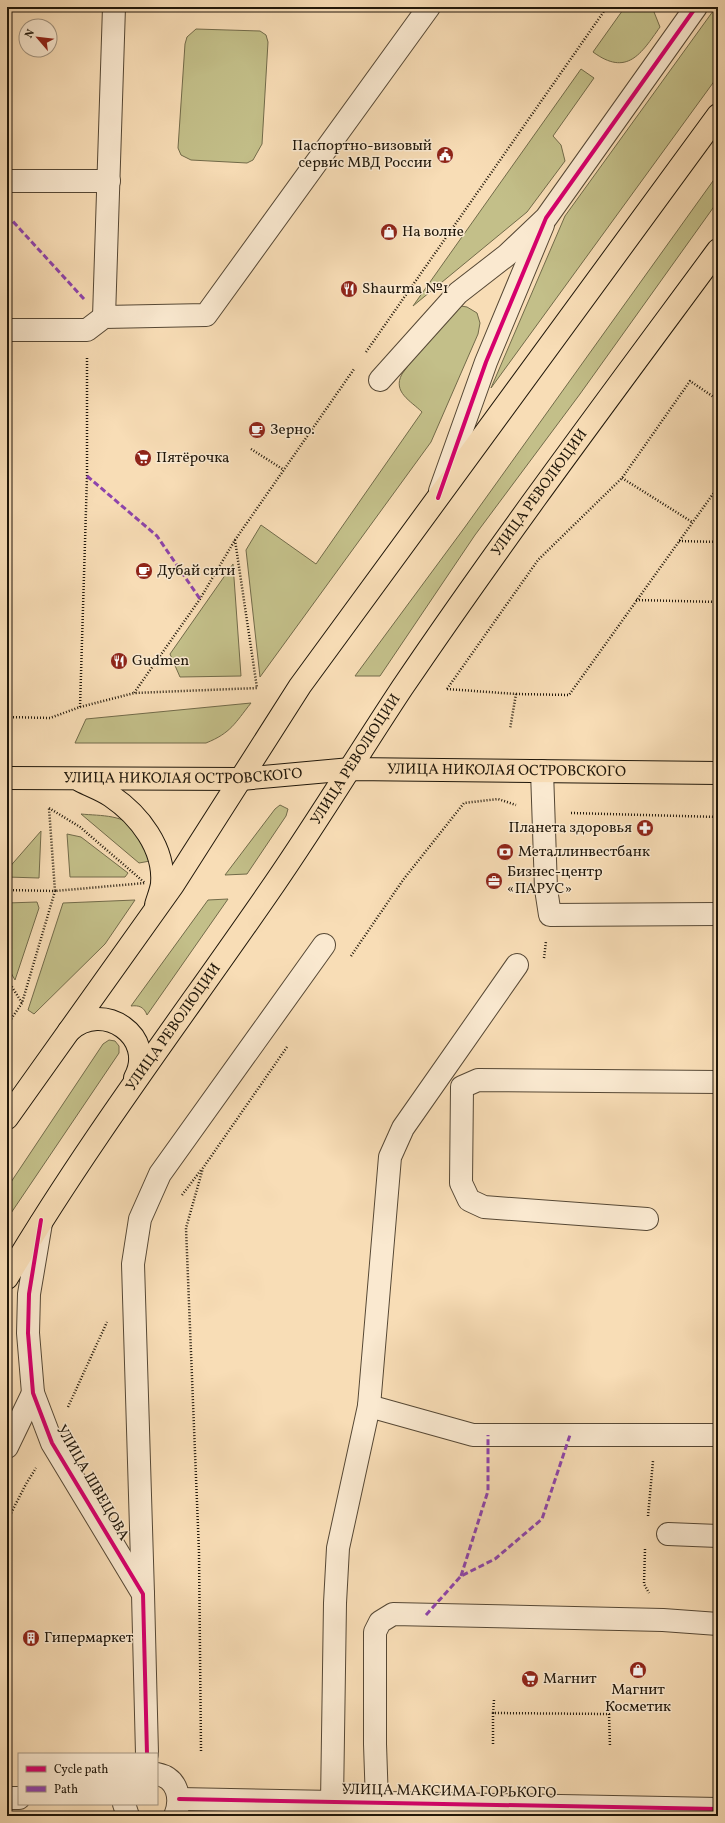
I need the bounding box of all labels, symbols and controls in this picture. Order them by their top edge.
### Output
north arrow [18,18,58,58]
text: N [22,27,39,41]
place label: Паспортно-визовый сервис МВД России [292,136,432,174]
public building icon: Паспортно-визовый сервис МВД России [435,145,455,165]
shop icon: На волне [379,222,399,242]
place label: На волне [402,222,464,243]
restaurant icon: Shaurma №1 [339,279,359,299]
place label: Shaurma №1 [362,279,449,300]
cafe icon: Зерно. [247,420,267,440]
place label: Зерно. [270,420,315,441]
street label: УЛИЦА РЕВОЛЮЦИИ [486,425,593,561]
supermarket icon: Пятёрочка [133,448,153,468]
place label: Пятёрочка [156,448,230,469]
cafe icon: Дубай сити [134,561,154,581]
place label: Дубай сити [157,561,236,582]
restaurant icon: Gudmen [109,651,129,671]
place label: Gudmen [132,651,189,672]
street label: УЛИЦА РЕВОЛЮЦИИ [306,690,406,829]
street label: УЛИЦА НИКОЛАЯ ОСТРОВСКОГО [387,759,626,782]
street label: УЛИЦА НИКОЛАЯ ОСТРОВСКОГО [63,763,303,790]
place label: Планета здоровья [509,818,632,839]
pharmacy icon: Планета здоровья [635,818,655,838]
bank icon: Металлинвестбанк [495,842,515,862]
place label: Металлинвестбанк [518,842,650,863]
place label: Бизнес-центр «ПАРУС» [507,862,603,900]
office icon: Бизнес-центр «ПАРУС» [484,871,504,891]
street label: УЛИЦА РЕВОЛЮЦИИ [121,959,226,1096]
street label: УЛИЦА ШВЕЦОВА [50,1421,134,1545]
building icon: Гипермаркет [21,1628,41,1648]
place label: Гипермаркет [44,1628,134,1649]
shop icon: Магнит Косметик [628,1660,648,1680]
supermarket icon: Магнит [520,1669,540,1689]
place label: Магнит [543,1669,597,1690]
place label: Магнит Косметик [605,1680,671,1718]
legend [18,1753,158,1805]
text: Cycle path [54,1762,109,1778]
street label: УЛИЦА МАКСИМА ГОРЬКОГО [342,1780,556,1804]
text: Path [54,1782,78,1798]

